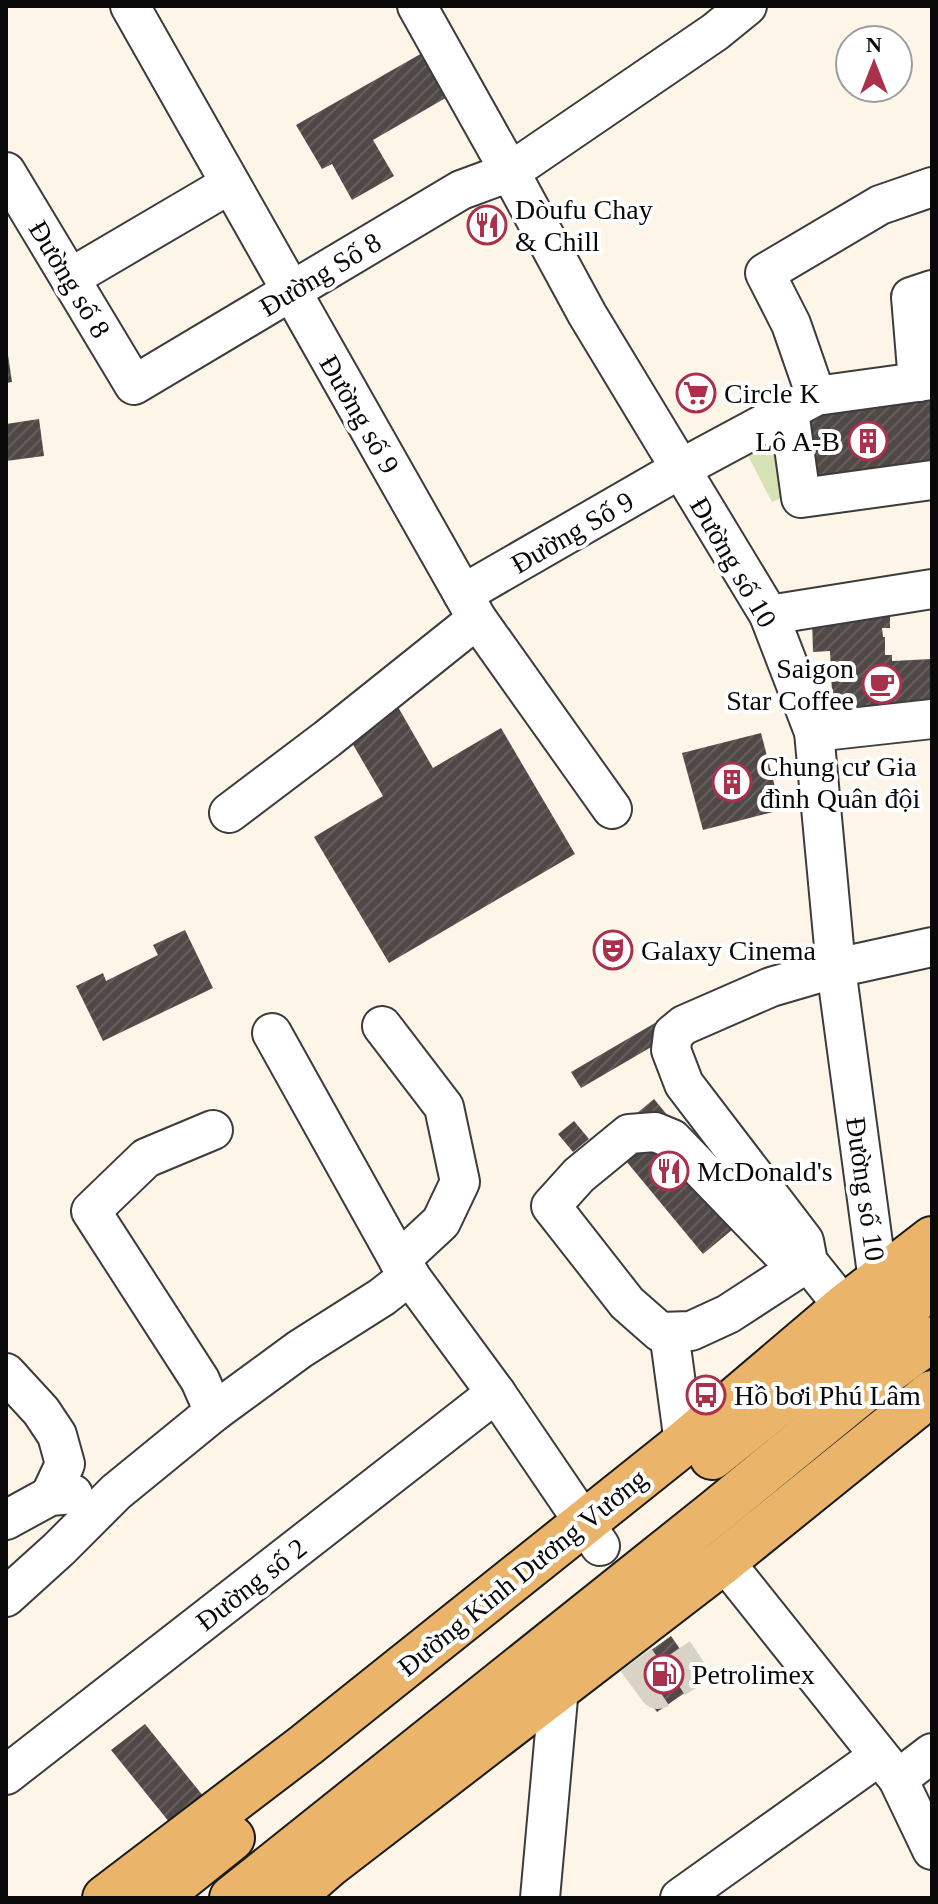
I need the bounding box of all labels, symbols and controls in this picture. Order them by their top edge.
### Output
north arrow [834,24,914,104]
text: N [866,32,882,57]
place label: Dòufu Chay & Chill [515,194,653,257]
restaurant icon: Dòufu Chay & Chill [466,204,508,246]
street label: Đường số 8 [23,215,117,343]
street label: Đường Số 8 [254,226,386,323]
street label: Đường số 9 [313,350,406,479]
supermarket icon: Circle K [675,372,717,414]
place label: Circle K [724,378,820,409]
building icon: Lô A-B [847,420,889,462]
place label: Lô A-B [755,426,840,457]
street label: Đường Số 9 [506,485,639,580]
street label: Đường số 10 [684,492,783,633]
place label: Saigon Star Coffee [726,653,854,716]
cafe icon: Saigon Star Coffee [861,663,903,705]
place label: Chung cư Gia đình Quân đội [760,751,920,814]
building icon: Chung cư Gia đình Quân đội [711,761,753,803]
theatre icon: Galaxy Cinema [592,929,634,971]
place label: Galaxy Cinema [641,935,817,966]
street label: Đường số 10 [840,1115,891,1263]
restaurant icon: McDonald's [648,1150,690,1192]
place label: McDonald's [697,1156,833,1187]
bus stop icon: Hồ bơi Phú Lâm [685,1374,727,1416]
place label: Hồ bơi Phú Lâm [734,1380,921,1411]
street label: Đường Kinh Dương Vương [392,1462,653,1682]
street label: Đường số 2 [190,1532,313,1637]
fuel station icon: Petrolimex [643,1653,685,1695]
place label: Petrolimex [692,1659,815,1690]

